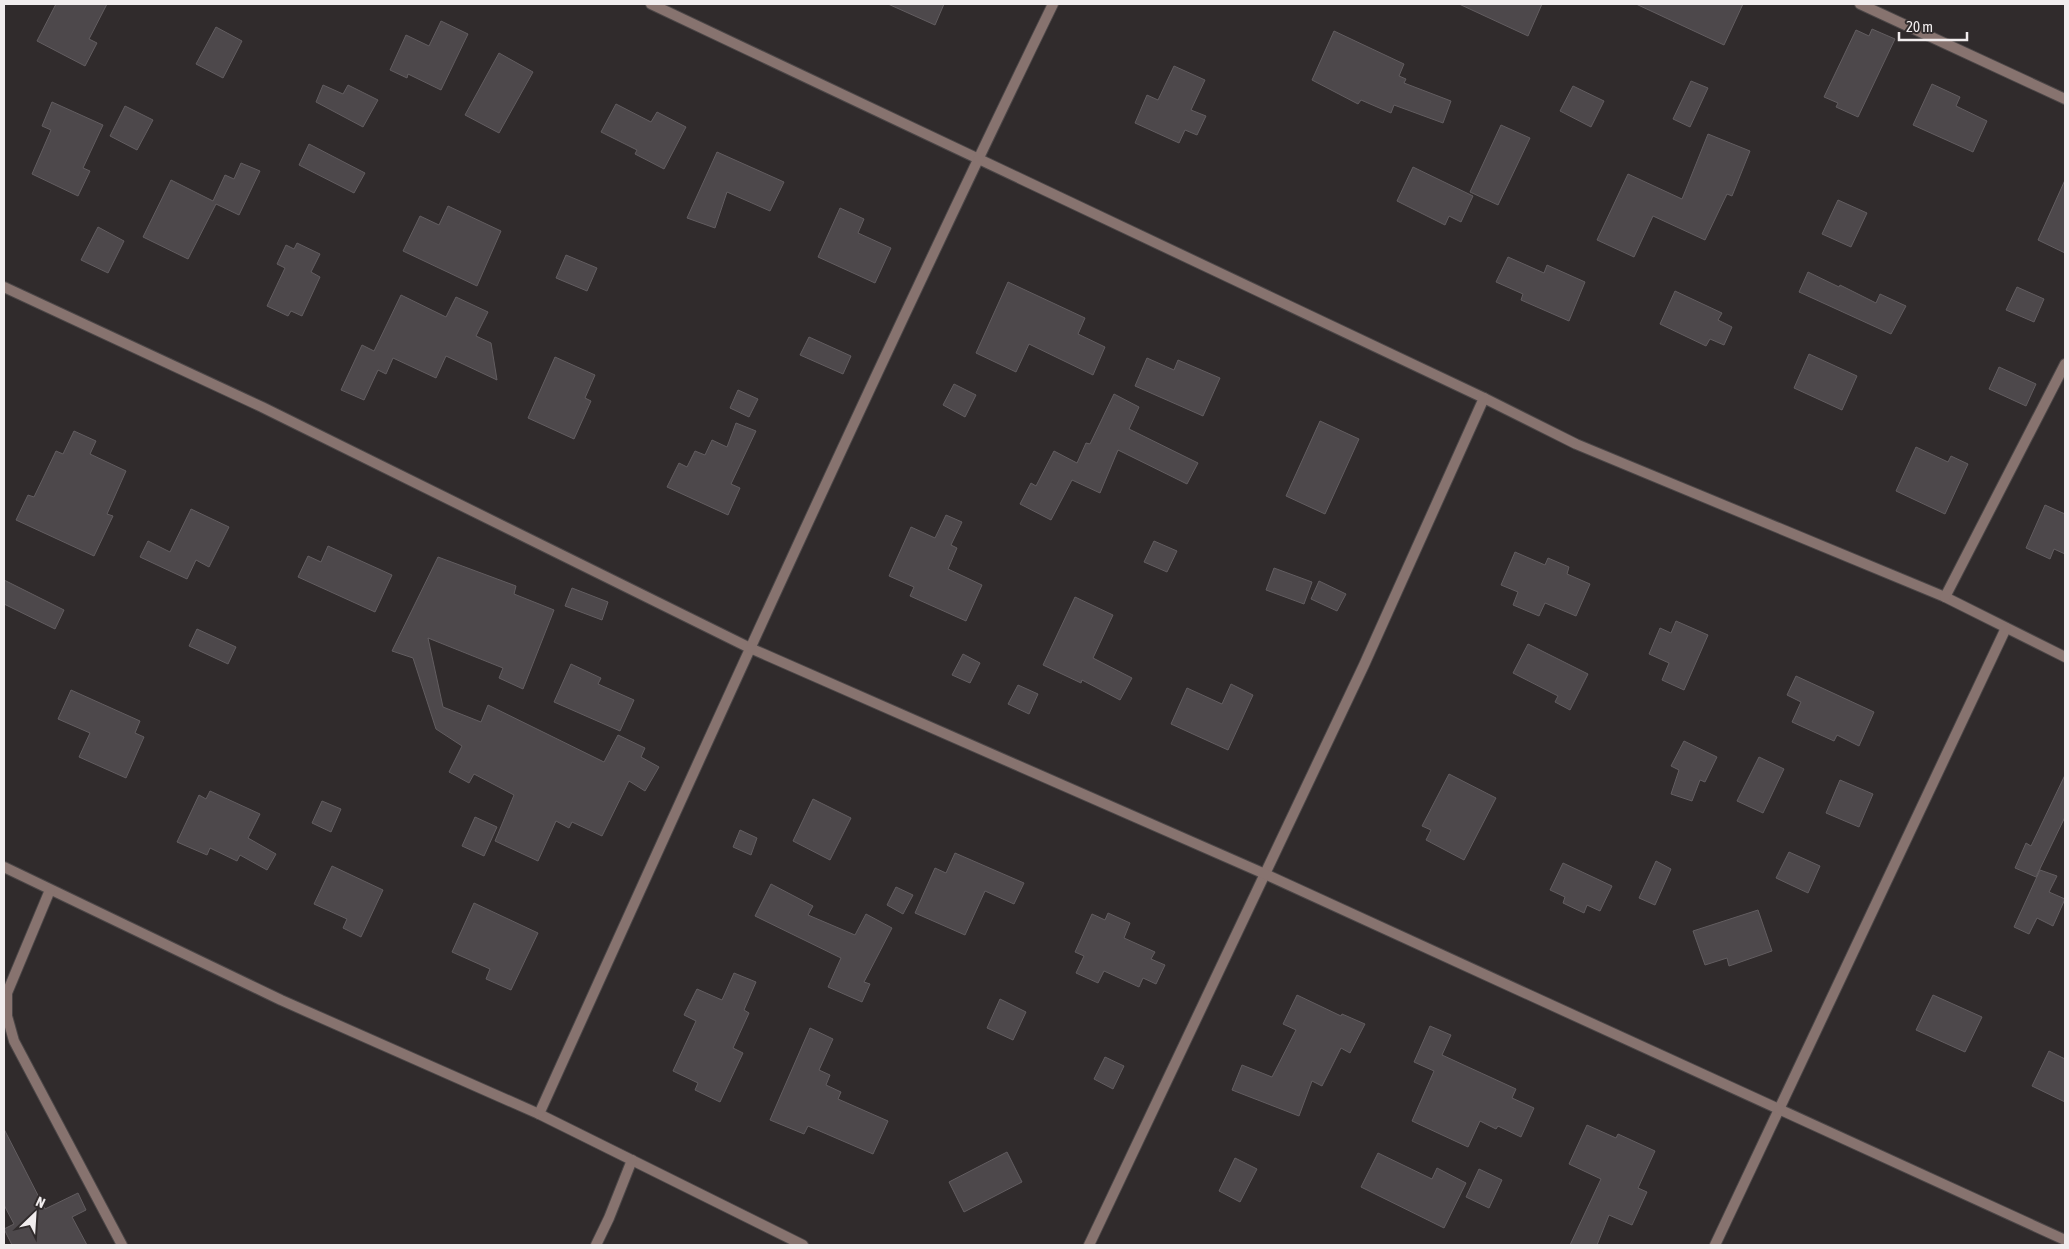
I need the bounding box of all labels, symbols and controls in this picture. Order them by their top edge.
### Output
scale bar [1899,10,1966,42]
text: 20 m [1906,18,1933,35]
north arrow [10,1189,60,1239]
text: N [33,1193,48,1211]

